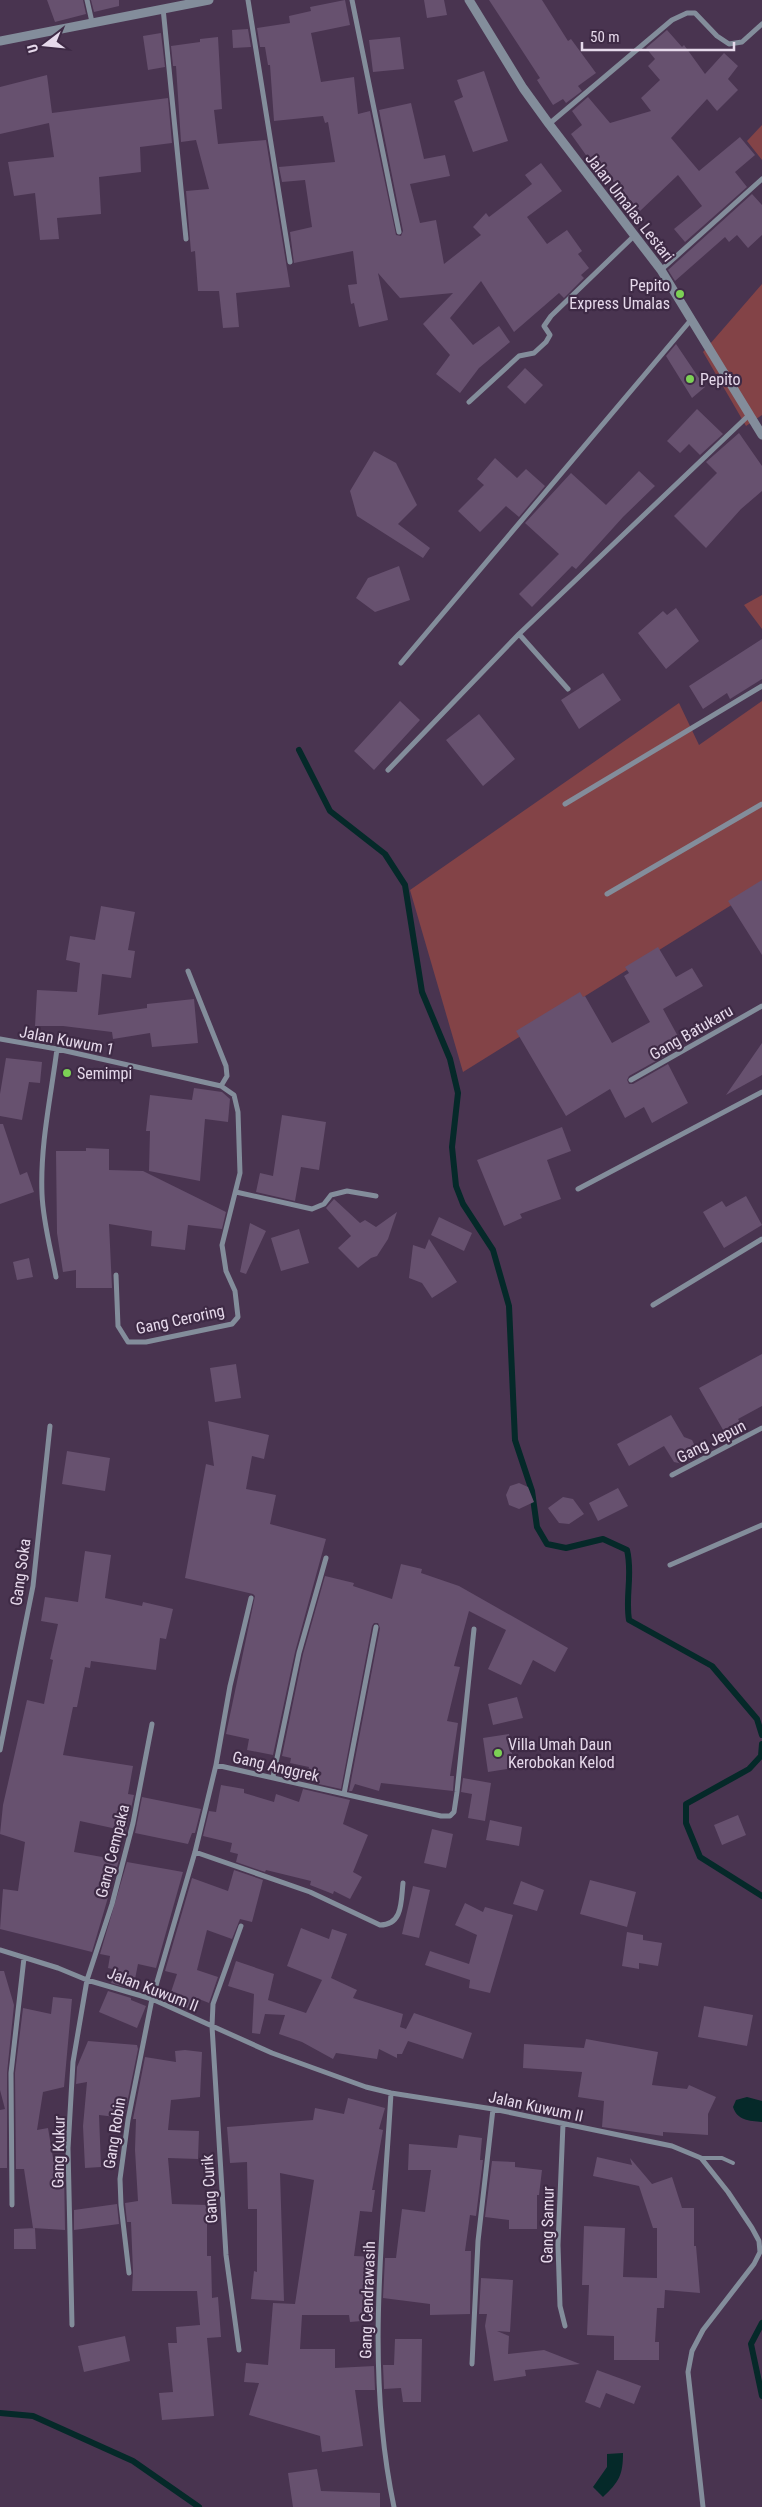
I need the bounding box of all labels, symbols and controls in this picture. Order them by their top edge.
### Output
north arrow [20,20,70,70]
scale bar [582,20,734,52]
text: 50 m [590,28,620,46]
text: U [24,43,41,55]
street label: Jalan Umalas Lestari [581,149,678,265]
place label: Pepito Express Umalas [569,276,670,313]
marker: Pepito Express Umalas [674,288,686,300]
place label: Pepito [700,370,740,389]
marker: Pepito [684,373,696,385]
street label: Gang Batukaru [646,1001,736,1064]
street label: Jalan Kuwum 1 [18,1022,116,1059]
place label: Semimpi [77,1064,132,1083]
marker: Semimpi [61,1067,73,1079]
street label: Gang Ceroring [134,1301,226,1338]
street label: Gang Jepun [673,1416,749,1467]
street label: Gang Soka [6,1537,35,1607]
place label: Villa Umah Daun Kerobokan Kelod [508,1735,615,1772]
street label: Gang Anggrek [231,1747,322,1786]
marker: Villa Umah Daun Kerobokan Kelod [492,1747,504,1759]
street label: Gang Cempaka [92,1802,133,1900]
street label: Jalan Kuwum II [104,1963,201,2016]
street label: Jalan Kuwum II [487,2087,585,2126]
street label: Gang Robin [99,2096,130,2170]
street label: Gang Kukur [48,2115,69,2188]
street label: Gang Curik [198,2153,221,2224]
street label: Gang Samur [537,2186,558,2264]
street label: Gang Cendrawasih [356,2241,379,2359]

